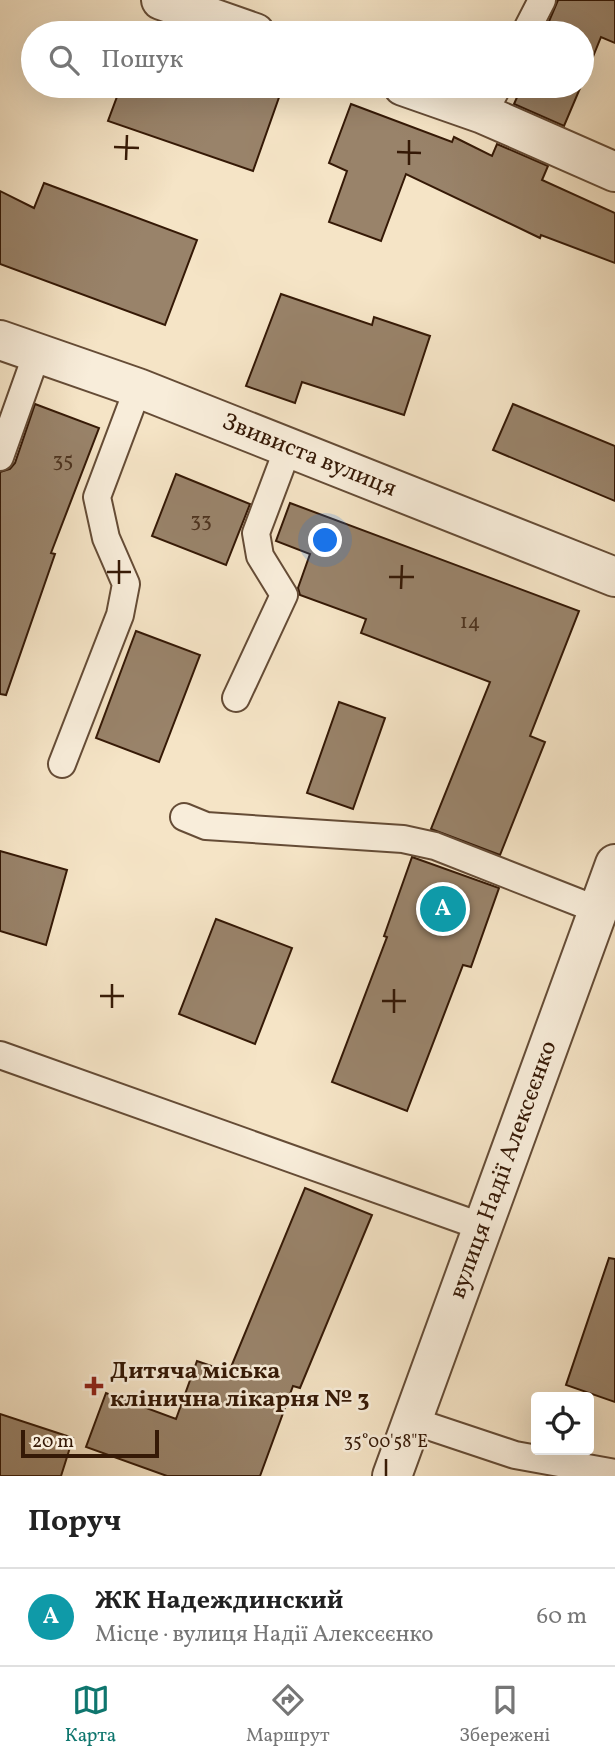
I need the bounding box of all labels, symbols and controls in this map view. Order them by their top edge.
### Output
search box [21,21,594,98]
icon: search [45,41,83,79]
text: Пошук [101,42,183,78]
street label: Звивиста вулиця [217,406,401,506]
house number: 35 [53,446,73,475]
house number: 33 [190,506,212,535]
your location [308,523,342,557]
house number: 14 [460,608,480,637]
pin: A [420,883,466,935]
street label: вулиця Надії Алексєєнко [441,1036,567,1304]
place label: Дитяча міська клінична лікарня № 3 [110,1355,369,1417]
marker: Дитяча міська клінична лікарня № 3 [84,1376,104,1396]
map controls [531,1392,594,1455]
button: locate [531,1392,594,1455]
scale bar [21,1427,159,1459]
text: 20 m [32,1429,74,1455]
text: 35°00'58"E [344,1430,428,1455]
text: Поруч [28,1501,121,1543]
text: ЖК Надеждинский [95,1583,344,1619]
text: A [43,1601,59,1633]
text: 60 m [537,1601,587,1633]
text: Місце · вулиця Надії Алексєєнко [95,1619,434,1651]
tab: Карта [65,1681,116,1749]
tab: Маршрут [246,1681,330,1749]
tab: Збережені [459,1681,550,1749]

